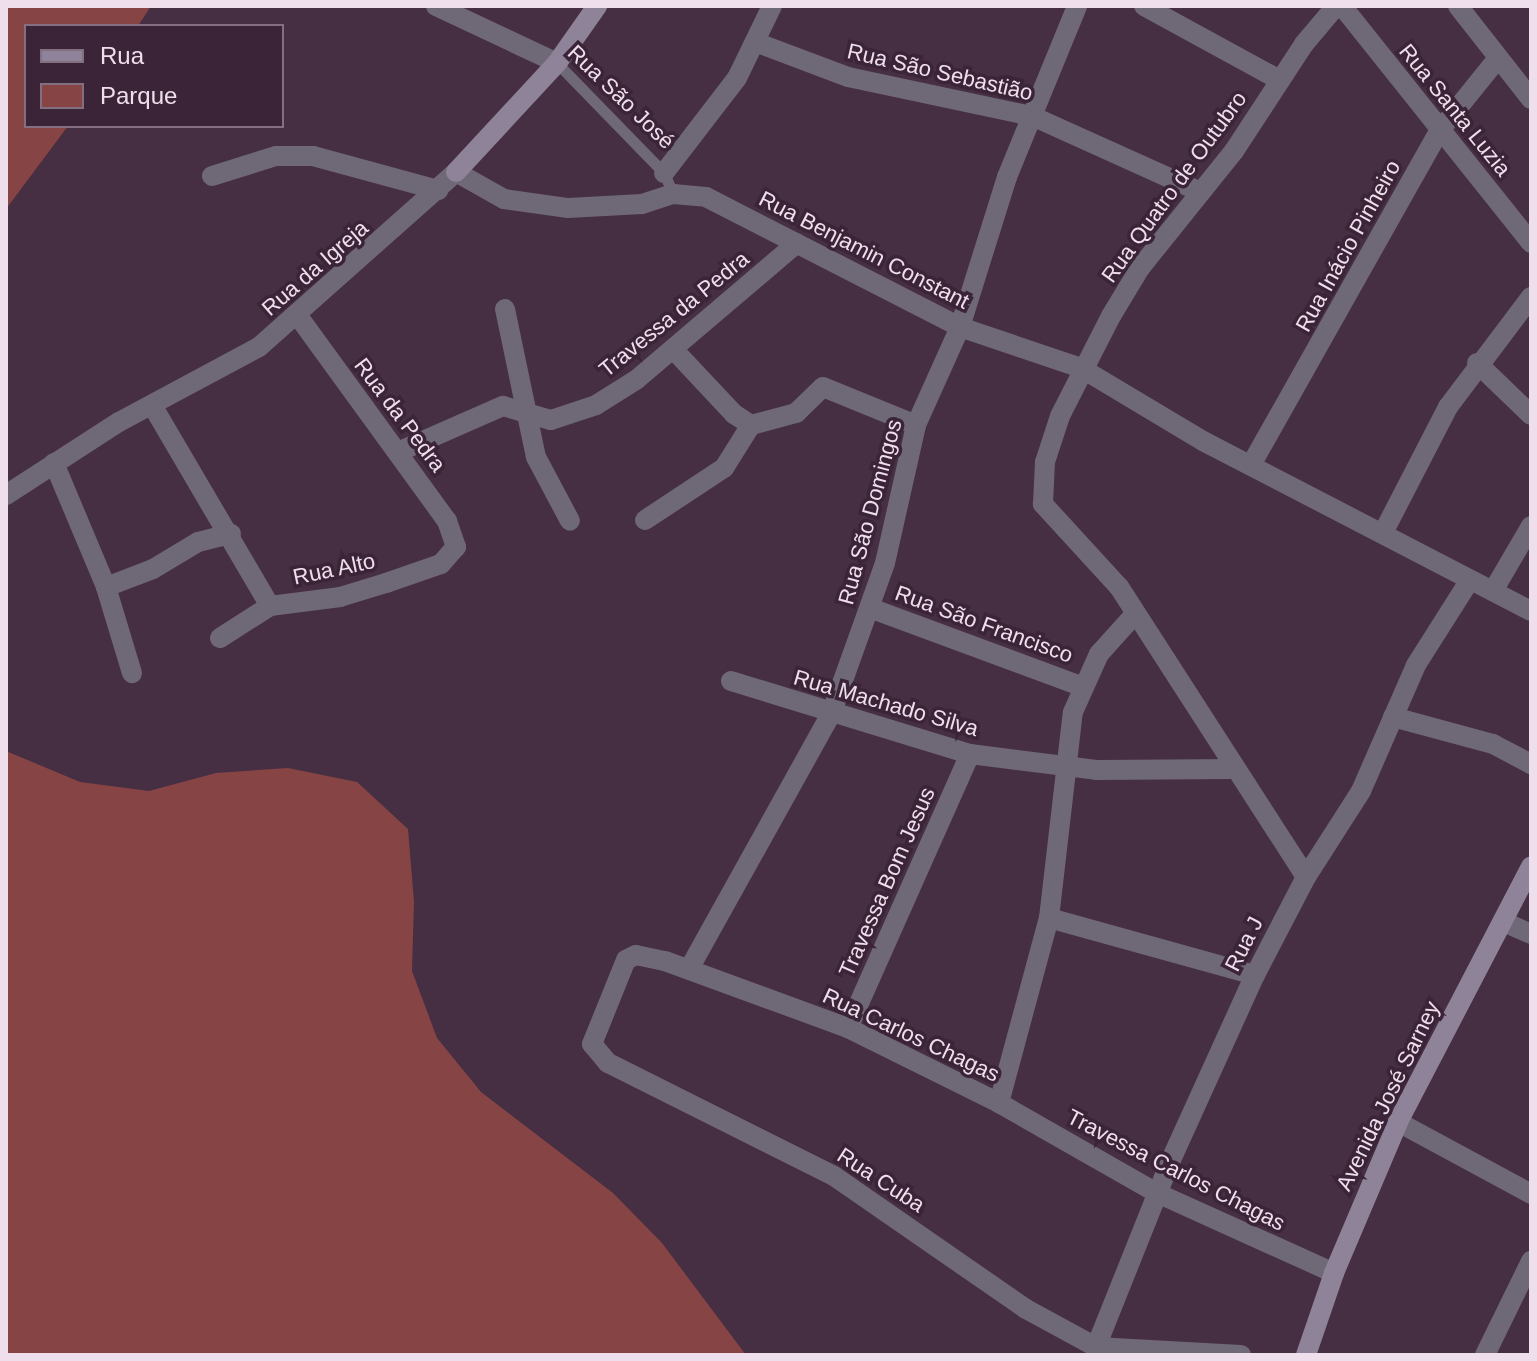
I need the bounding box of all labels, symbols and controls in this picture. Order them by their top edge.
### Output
legend [24,24,284,128]
street label: Rua São Sebastião [845,38,1035,106]
street label: Rua Santa Luzia [1394,38,1516,182]
street label: Rua São José [562,40,680,154]
text: Rua [100,42,144,69]
text: Parque [100,82,177,109]
street label: Rua Quatro de Outubro [1096,86,1252,288]
street label: Rua Inácio Pinheiro [1290,156,1406,336]
street label: Rua Benjamin Constant [754,185,974,315]
street label: Rua da Igreja [256,215,374,321]
street label: Travessa da Pedra [594,246,754,382]
street label: Rua da Pedra [349,353,451,477]
street label: Rua São Domingos [833,416,907,608]
street label: Rua Alto [290,547,378,591]
street label: Rua São Francisco [892,580,1076,668]
street label: Rua Machado Silva [791,664,981,742]
street label: Travessa Bom Jesus [833,783,941,981]
street label: Rua J [1219,912,1269,976]
street label: Rua Carlos Chagas [818,982,1004,1088]
street label: Avenida José Sarney [1331,997,1445,1195]
street label: Travessa Carlos Chagas [1063,1103,1289,1237]
street label: Rua Cuba [832,1142,930,1218]

